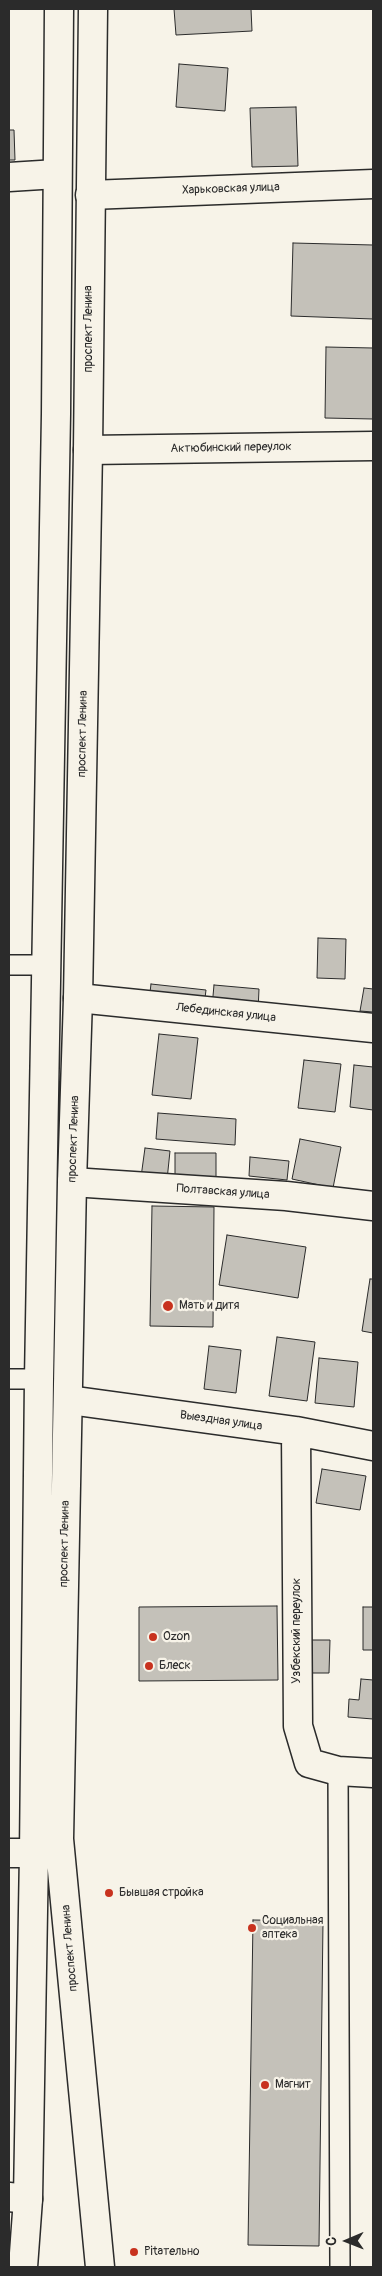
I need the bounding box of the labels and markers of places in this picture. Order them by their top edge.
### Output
marker: Мать и дитя [161,1299,175,1313]
place label: Мать и дитя [179,1299,239,1313]
place label: Ozon [163,1630,190,1644]
marker: Ozon [147,1631,159,1643]
place label: Блеск [159,1659,191,1673]
marker: Блеск [143,1660,155,1672]
place label: Бывшая стройка [119,1886,204,1900]
marker: Бывшая стройка [103,1887,115,1899]
place label: Социальная аптека [262,1914,323,1942]
marker: Социальная аптека [246,1922,258,1934]
place label: Магнит [275,2078,311,2092]
marker: Магнит [259,2079,271,2091]
place label: Pitaтельно [144,2245,199,2259]
marker: Pitaтельно [128,2246,140,2258]

